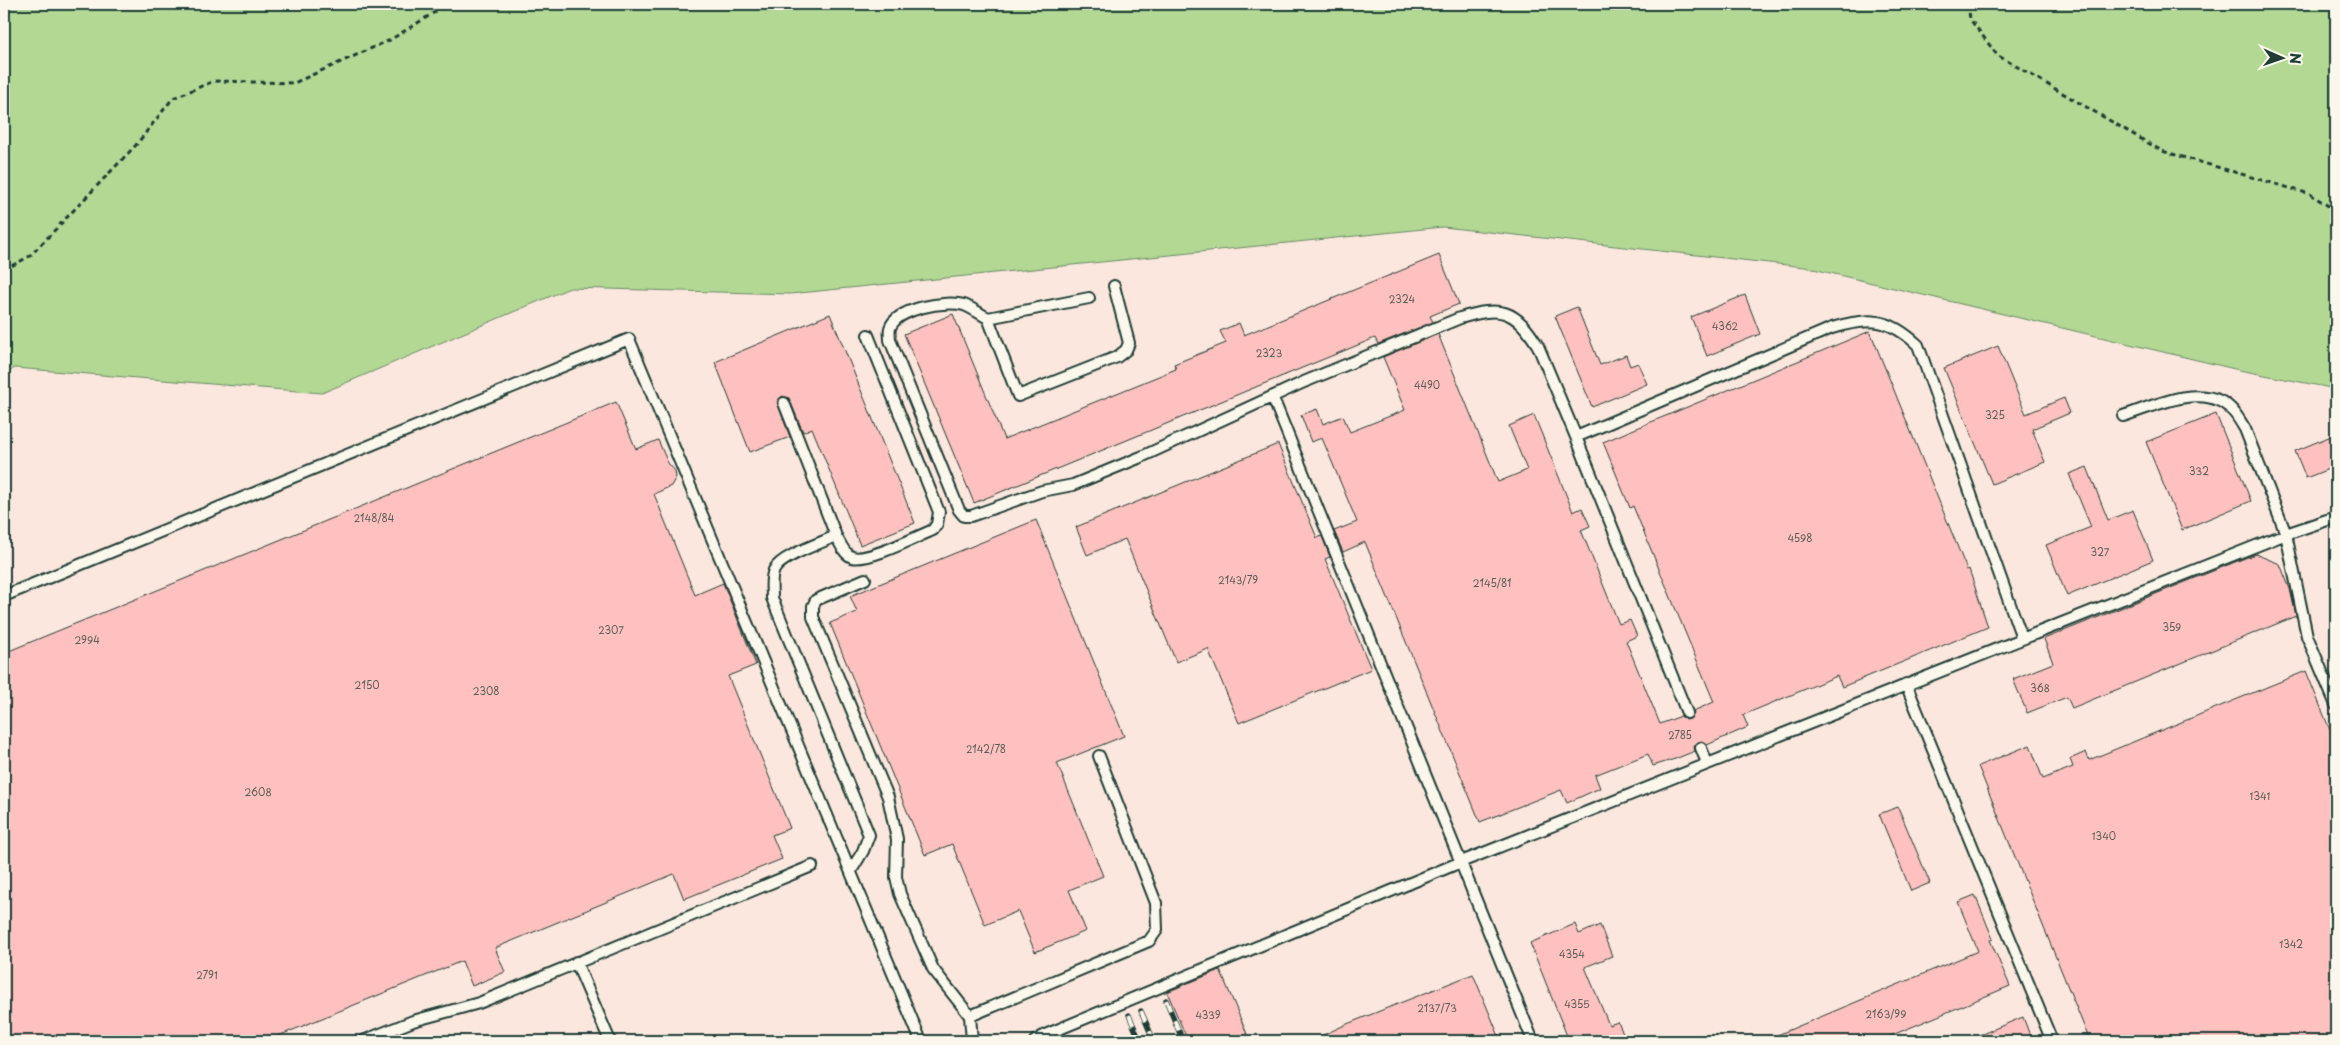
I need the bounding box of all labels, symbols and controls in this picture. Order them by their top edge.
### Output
north arrow [2258,32,2308,82]
text: N [2285,53,2306,64]
house number: 2324 [1389,291,1416,306]
house number: 4362 [1712,318,1738,333]
house number: 2323 [1256,345,1282,360]
house number: 4490 [1414,377,1440,392]
house number: 325 [1985,407,2005,422]
house number: 332 [2189,463,2209,478]
house number: 2148/84 [354,510,395,525]
house number: 4598 [1787,530,1813,545]
house number: 327 [2091,544,2110,559]
house number: 2143/79 [1218,572,1258,587]
house number: 2145/81 [1472,575,1512,590]
house number: 359 [2163,619,2181,634]
house number: 2307 [598,622,624,637]
house number: 2994 [74,632,100,647]
house number: 2150 [354,677,380,692]
house number: 368 [2030,680,2050,695]
house number: 2308 [472,683,500,698]
house number: 2785 [1668,727,1692,742]
house number: 2142/78 [966,741,1006,756]
house number: 2608 [244,784,272,799]
house number: 1341 [2250,788,2271,803]
house number: 1340 [2092,828,2116,843]
house number: 1342 [2279,936,2303,951]
house number: 4354 [1559,946,1585,961]
house number: 2791 [196,967,218,982]
house number: 4355 [1564,996,1590,1011]
house number: 2137/73 [1417,1000,1457,1015]
house number: 2163/99 [1865,1006,1907,1021]
house number: 4339 [1195,1007,1221,1022]

